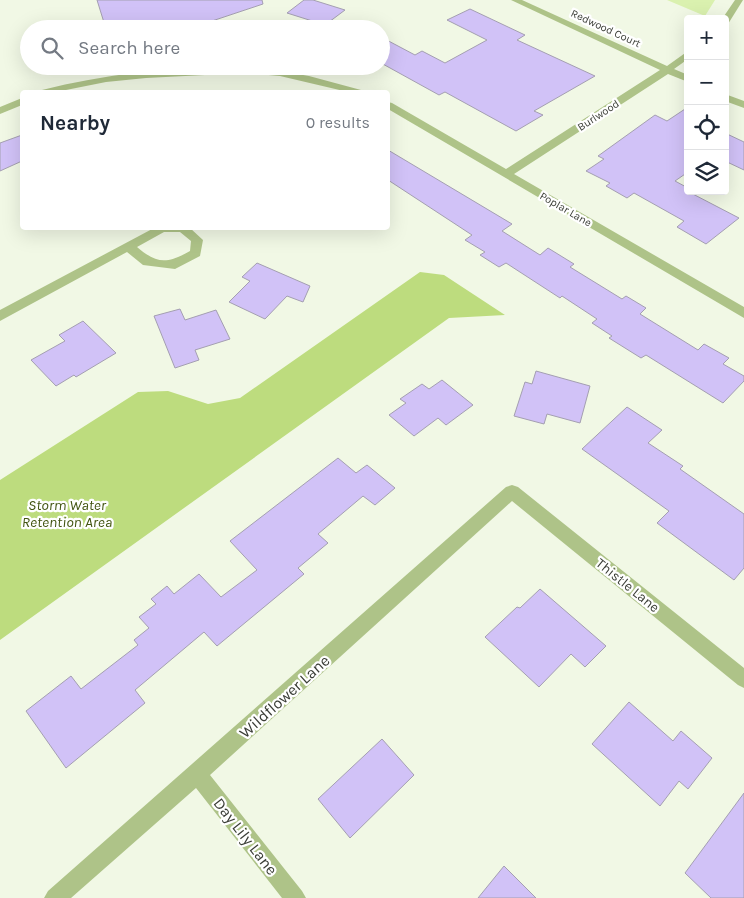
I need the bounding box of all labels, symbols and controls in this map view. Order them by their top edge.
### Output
street label: Redwood Court [569,7,643,50]
map controls [684,15,729,195]
button: + [684,15,729,60]
search box [20,20,390,75]
icon: search [38,34,66,62]
text: Search here [78,37,180,59]
button: − [684,60,729,105]
street label: Burlwood [575,97,622,134]
button: locate [684,105,729,150]
text: Nearby [40,111,110,135]
text: 0 results [306,113,370,132]
button: layers [684,150,729,195]
street label: Poplar Lane [537,189,594,230]
water label: Storm Water Retention Area [22,496,112,531]
street label: Thistle Lane [593,555,663,616]
street label: Wildflower Lane [235,651,334,742]
street label: Day Lily Lane [210,794,282,879]

